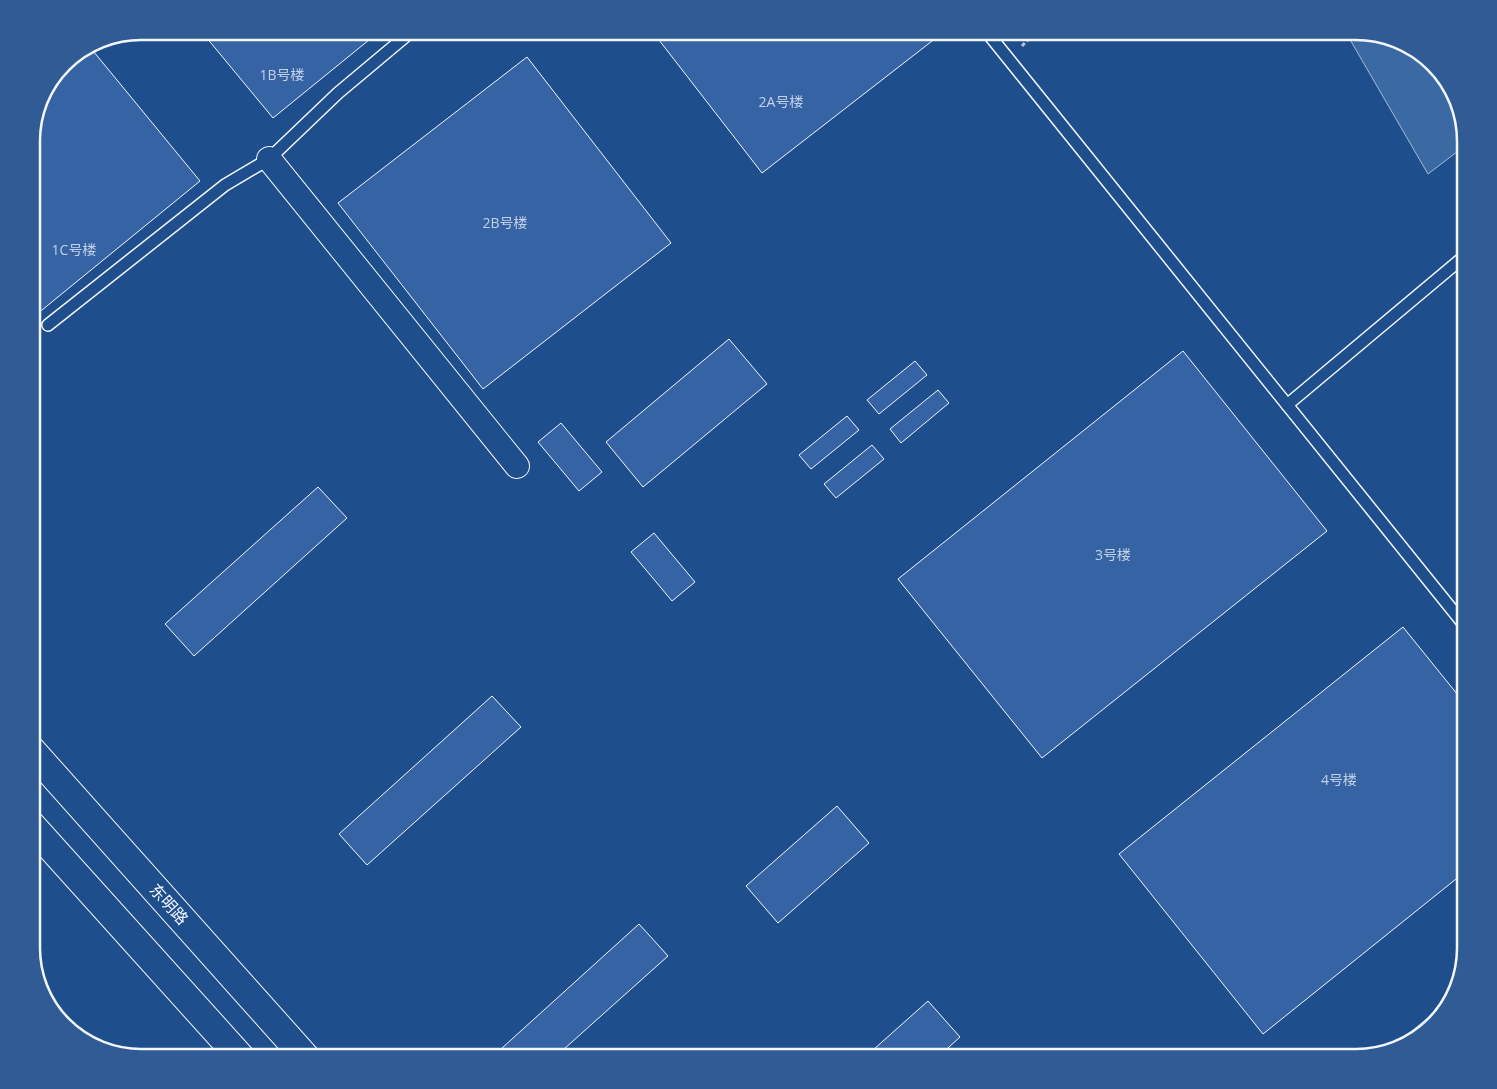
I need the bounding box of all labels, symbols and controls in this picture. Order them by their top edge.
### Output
house number: 1B号楼 [259,65,305,84]
house number: 2A号楼 [759,92,803,111]
house number: 2B号楼 [482,213,528,232]
house number: 1C号楼 [52,240,96,259]
house number: 3号楼 [1095,545,1131,564]
house number: 4号楼 [1321,770,1357,789]
street label: 东明路 [145,879,193,929]

